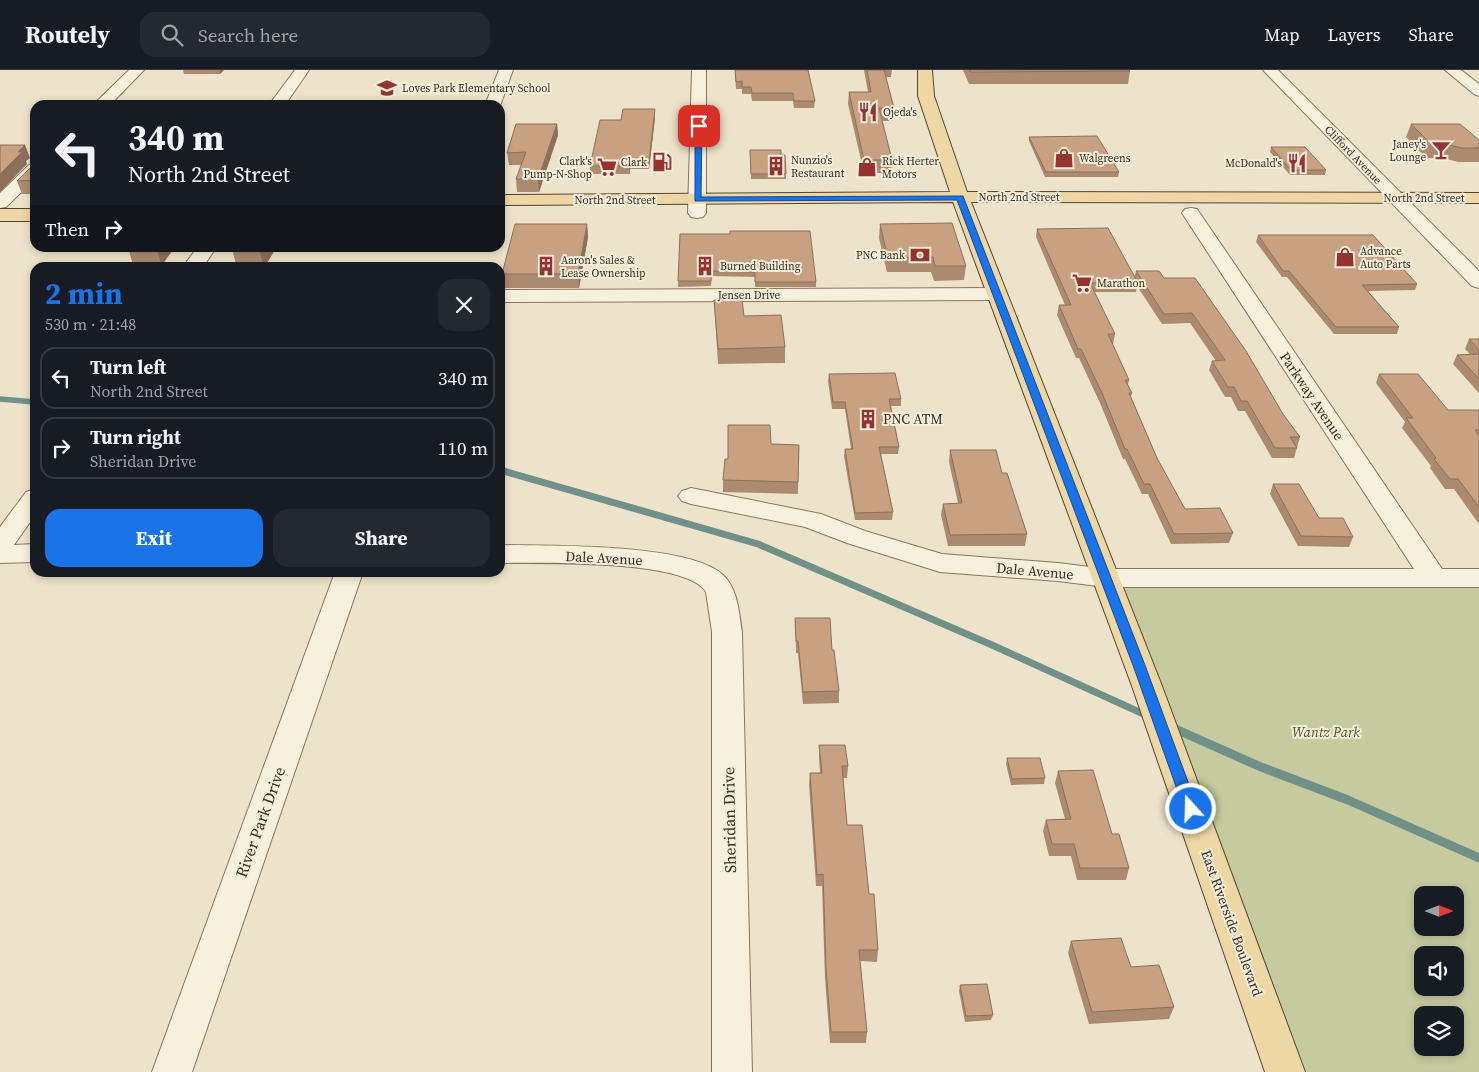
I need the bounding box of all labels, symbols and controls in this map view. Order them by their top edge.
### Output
search box [140,12,490,57]
text: Routely [25,18,110,51]
icon: search [158,21,186,49]
text: Search here [198,22,298,48]
text: Map [1264,22,1299,47]
text: Layers [1327,22,1380,47]
text: Share [1408,22,1454,47]
school or university icon: Loves Park Elementary School [376,77,398,99]
place label: Loves Park Elementary School [402,81,550,96]
restaurant icon: Ojeda's [857,101,879,123]
pin [678,105,720,147]
place label: Ojeda's [883,105,917,120]
icon: arrive [685,112,713,140]
text: 340 m [128,114,224,162]
icon: left [45,120,110,185]
street label: Clifford Avenue [1321,122,1385,188]
place label: Janey's Lounge [1389,137,1426,165]
bar icon: Janey's Lounge [1430,139,1452,161]
shop icon: Walgreens [1053,147,1075,169]
fuel station icon: Clark [651,151,673,173]
place label: Walgreens [1079,151,1131,166]
restaurant icon: McDonald's [1286,152,1308,174]
place label: Nunzio's Restaurant [791,153,845,181]
place label: Clark's Pump-N-Shop [524,154,592,182]
place label: Rick Herter Motors [882,154,939,182]
place label: Clark [621,155,648,170]
building icon: Nunzio's Restaurant [765,155,787,177]
supermarket icon: Clark's Pump-N-Shop [596,156,618,178]
shop icon: Rick Herter Motors [856,156,878,178]
place label: McDonald's [1225,156,1282,171]
text: North 2nd Street [128,159,290,189]
street label: North 2nd Street [978,190,1060,205]
street label: North 2nd Street [1383,191,1465,206]
street label: North 2nd Street [574,193,656,208]
icon: right [99,215,127,243]
text: Then [45,216,89,242]
bank icon: PNC Bank [909,244,931,266]
place label: Advance Auto Parts [1360,244,1411,272]
shop icon: Advance Auto Parts [1334,246,1356,268]
place label: PNC Bank [856,248,906,263]
place label: Aaron's Sales & Lease Ownership [561,253,645,281]
building icon: Aaron's Sales & Lease Ownership [535,255,557,277]
building icon: Burned Building [694,255,716,277]
place label: Burned Building [720,259,801,274]
supermarket icon: Marathon [1071,272,1093,294]
text: 2 min [45,273,123,314]
place label: Marathon [1097,276,1146,291]
button: close [438,279,490,331]
street label: Jensen Drive [717,288,781,303]
text: 530 m · 21:48 [45,313,136,335]
street label: Parkway Avenue [1275,348,1349,444]
text: Turn left [90,354,166,380]
icon: left [47,364,75,392]
text: 340 m [438,365,488,391]
text: North 2nd Street [90,380,208,402]
building icon: PNC ATM [857,408,879,430]
place label: PNC ATM [883,409,943,429]
text: Turn right [90,424,181,450]
icon: right [47,434,75,462]
text: 110 m [438,435,488,461]
text: Sheridan Drive [90,450,196,472]
button: Exit [45,509,263,567]
button: Share [273,509,490,567]
street label: Dale Avenue [565,546,643,570]
street label: Dale Avenue [995,558,1075,584]
park label: Wantz Park [1292,722,1360,742]
street label: River Park Drive [230,764,290,880]
street label: Sheridan Drive [717,767,741,873]
position arrow [1164,782,1216,834]
street label: East Riverside Boulevard [1196,847,1268,999]
north arrow [1414,886,1464,936]
map controls [1414,886,1464,1056]
button: sound [1414,946,1464,996]
button: layers [1414,1006,1464,1056]

